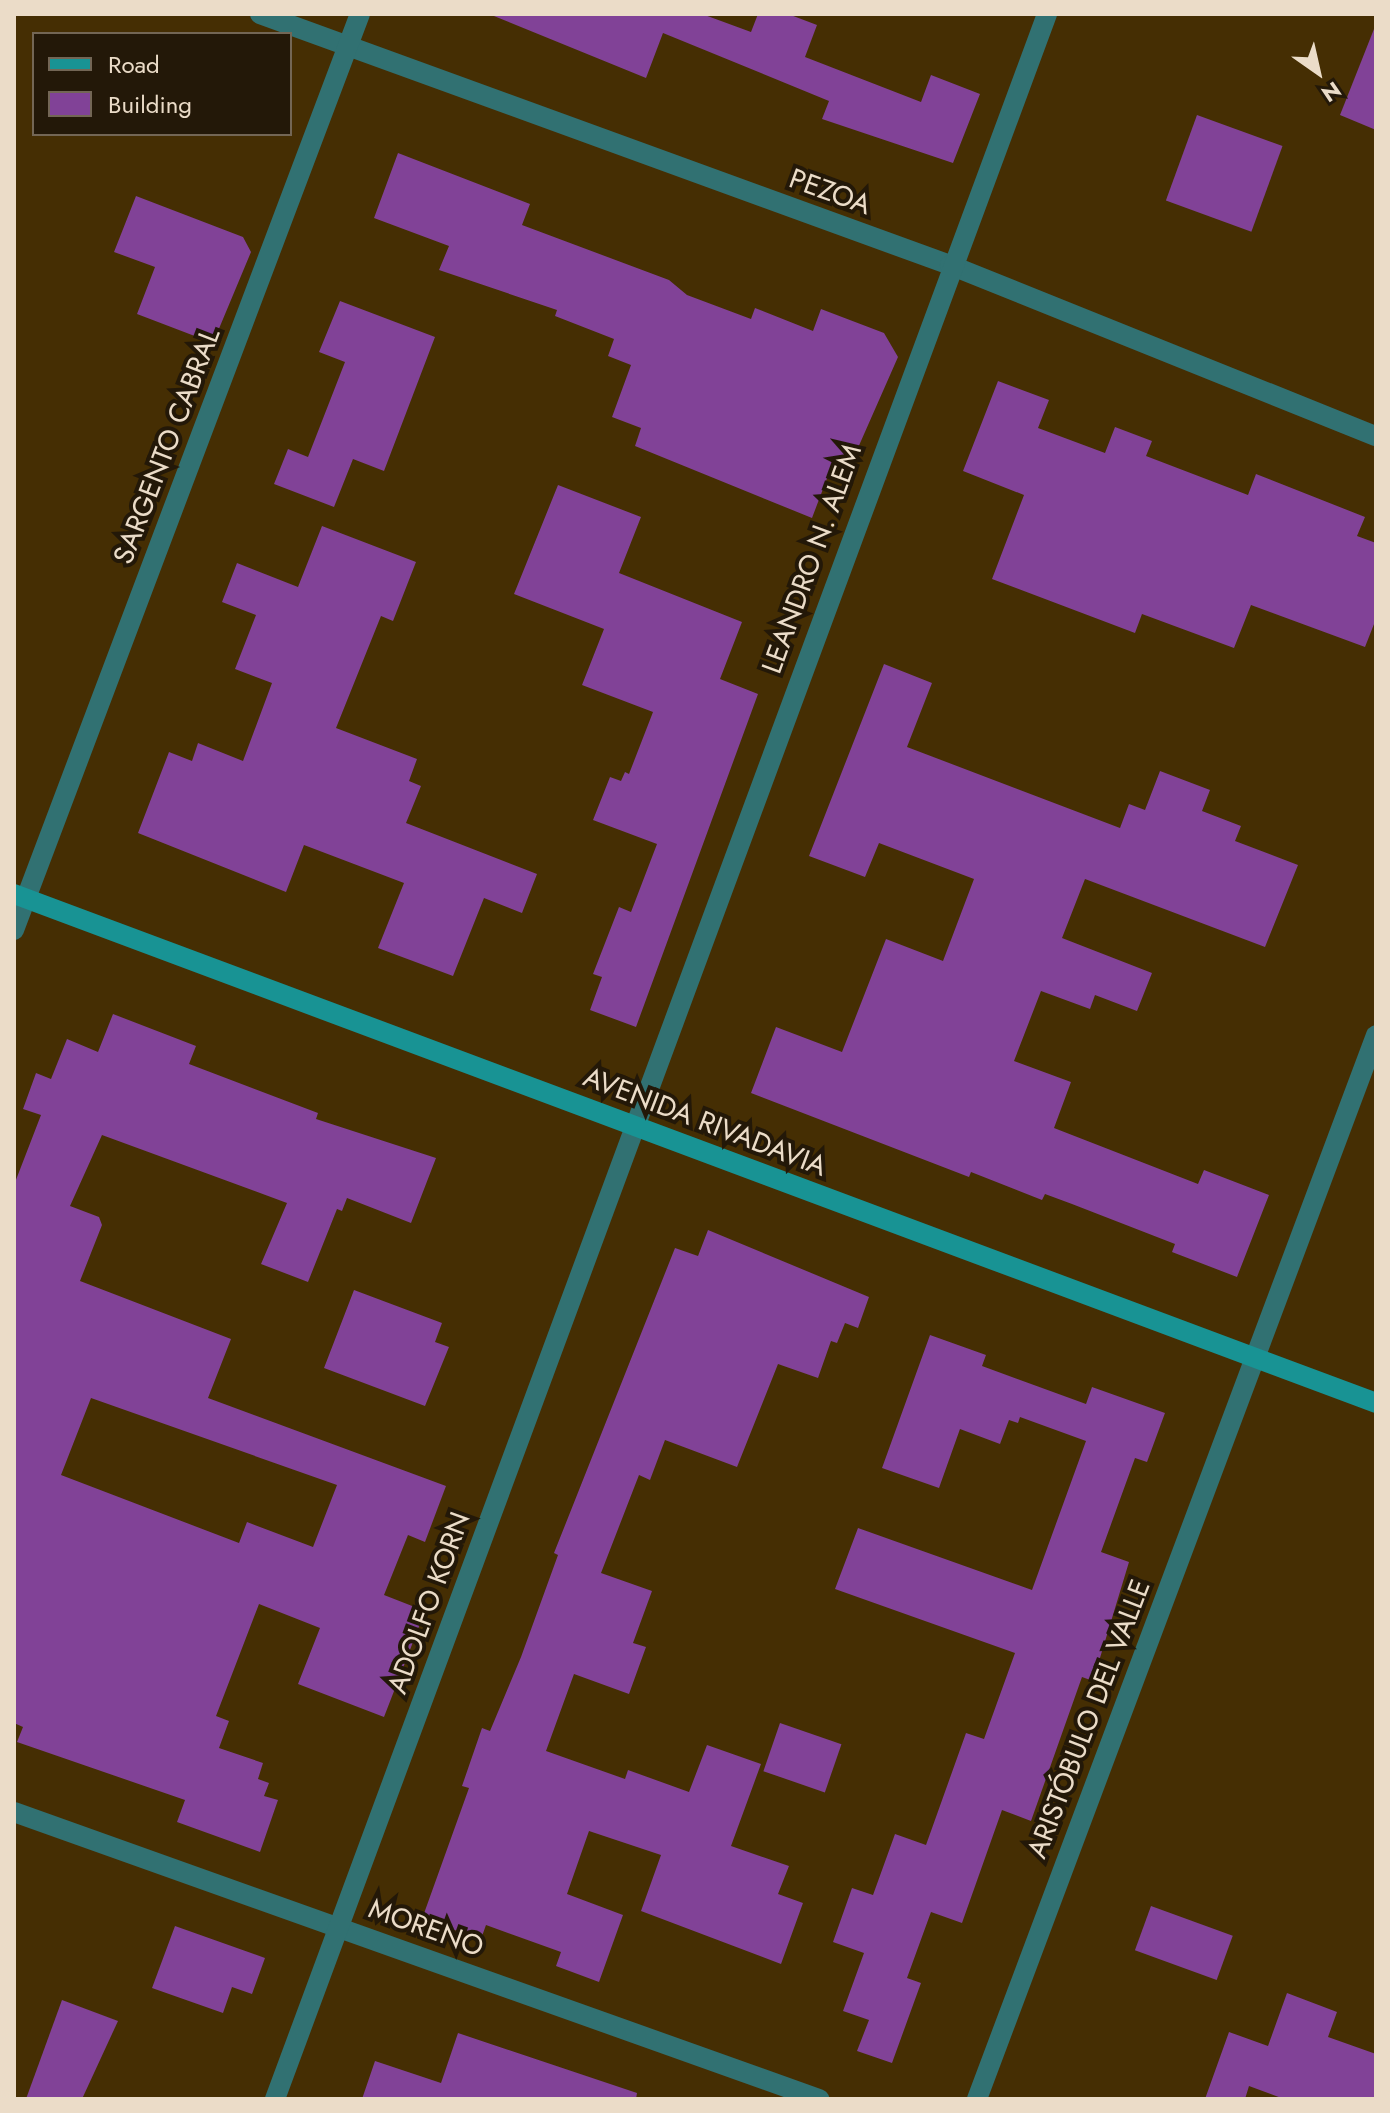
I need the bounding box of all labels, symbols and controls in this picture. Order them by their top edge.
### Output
legend [32,32,292,136]
north arrow [1278,32,1358,112]
text: Road [108,47,160,82]
text: N [1315,74,1348,110]
text: Building [108,87,192,122]
street label: PEZOA [785,162,875,222]
street label: SARGENTO CABRAL [107,323,227,569]
street label: LEANDRO N. ALEM [755,440,869,678]
street label: AVENIDA RIVADAVIA [579,1060,831,1184]
street label: ADOLFO KORN [381,1508,477,1698]
street label: ARISTÓBULO DEL VALLE [1020,1575,1158,1863]
street label: MORENO [364,1892,488,1964]

